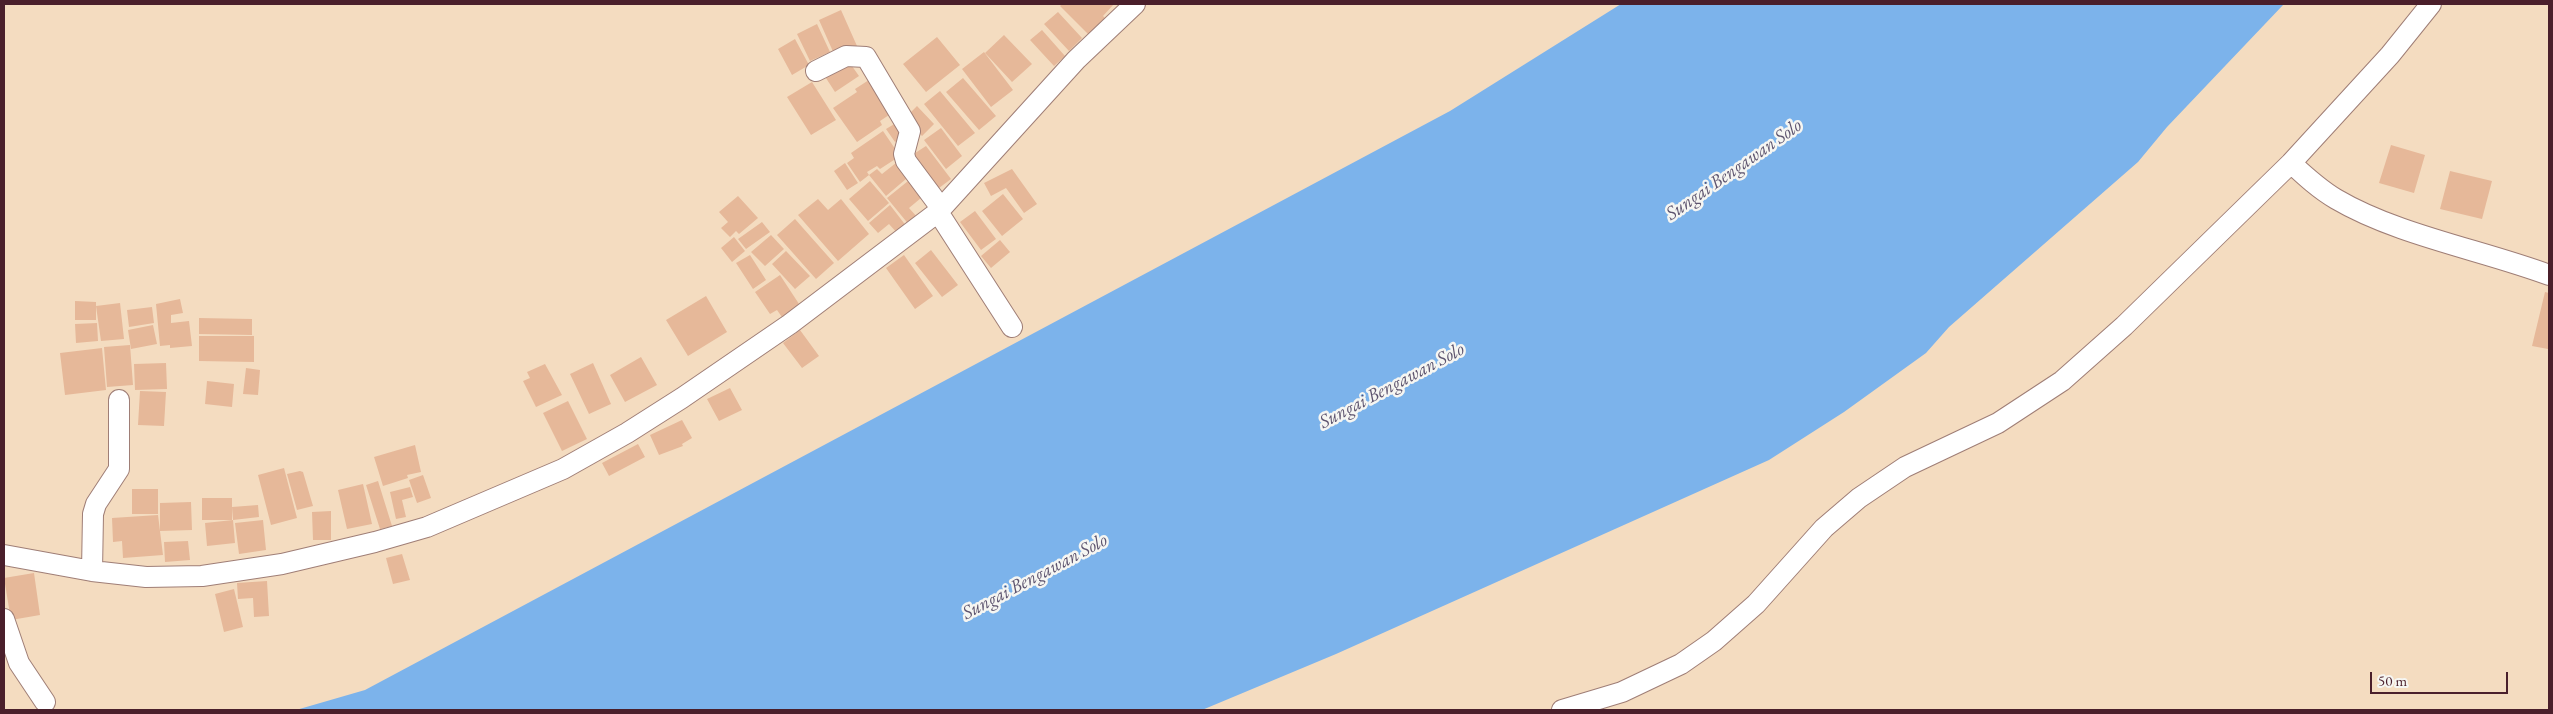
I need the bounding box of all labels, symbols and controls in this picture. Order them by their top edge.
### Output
water label: Sungai Bengawan Solo [1661,114,1807,226]
water label: Sungai Bengawan Solo [1315,338,1469,434]
water label: Sungai Bengawan Solo [958,529,1112,625]
scale bar [2373,662,2510,694]
text: 50 m [2378,671,2407,690]

